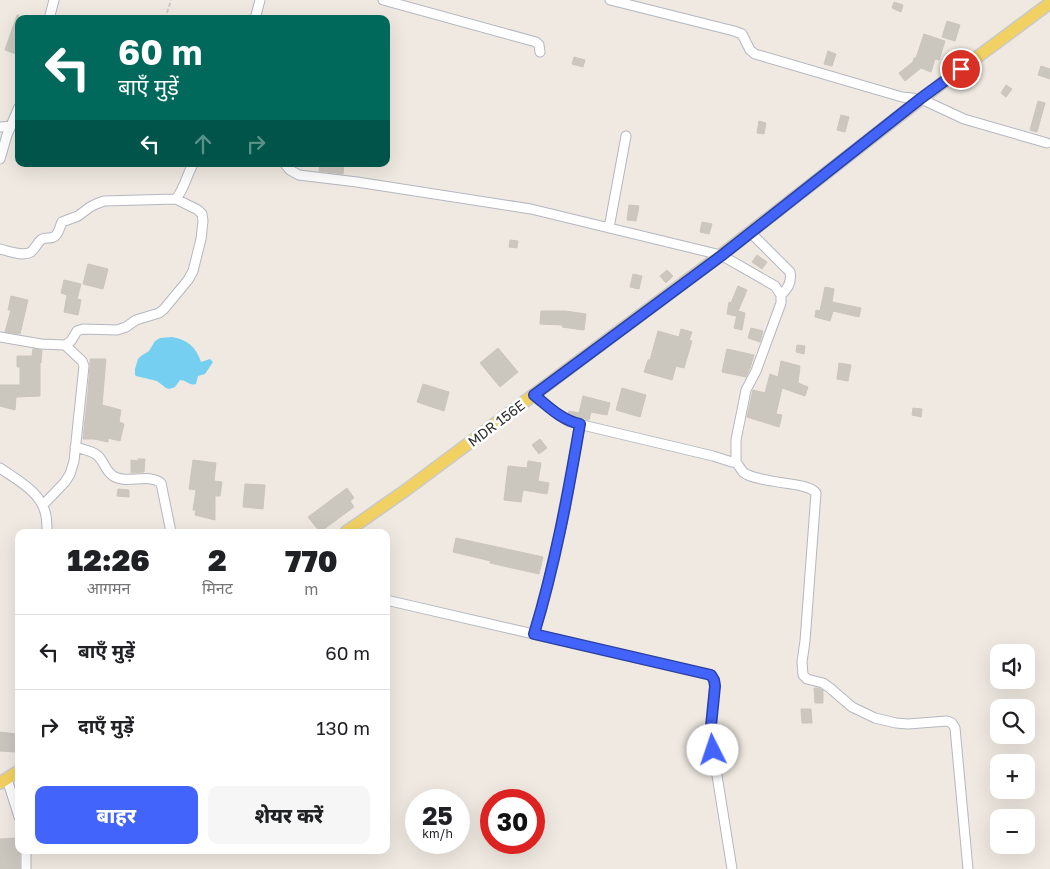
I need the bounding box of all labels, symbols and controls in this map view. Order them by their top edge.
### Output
text: 60 m [118,31,202,73]
icon: left [35,35,100,100]
pin [940,48,982,90]
icon: arrive [947,55,975,83]
text: बाएँ मुड़ें [118,73,179,100]
icon: left [136,130,164,158]
icon: ahead [189,130,217,158]
icon: right [242,130,270,158]
street label: MDR 156E [464,396,528,450]
text: 12:26 [67,542,150,578]
text: 2 [208,542,227,578]
text: 770 [285,543,338,579]
text: आगमन [87,578,130,598]
text: मिनट [202,578,233,598]
text: m [304,579,318,599]
icon: left [35,638,63,666]
text: बाएँ मुड़ें [78,639,135,662]
text: 60 m [325,641,370,664]
map controls [990,644,1035,854]
button: sound [990,644,1035,689]
button: search [990,699,1035,744]
icon: right [35,713,63,741]
text: दाएँ मुड़ें [78,714,134,737]
text: 130 m [316,716,370,739]
position arrow [686,723,738,775]
button: + [990,754,1035,799]
button: बाहर [35,786,198,844]
button: शेयर करें [208,786,370,844]
speed limit sign: 30 [480,789,545,854]
text: 25 [422,800,453,831]
button: − [990,809,1035,854]
text: km/h [422,826,453,841]

